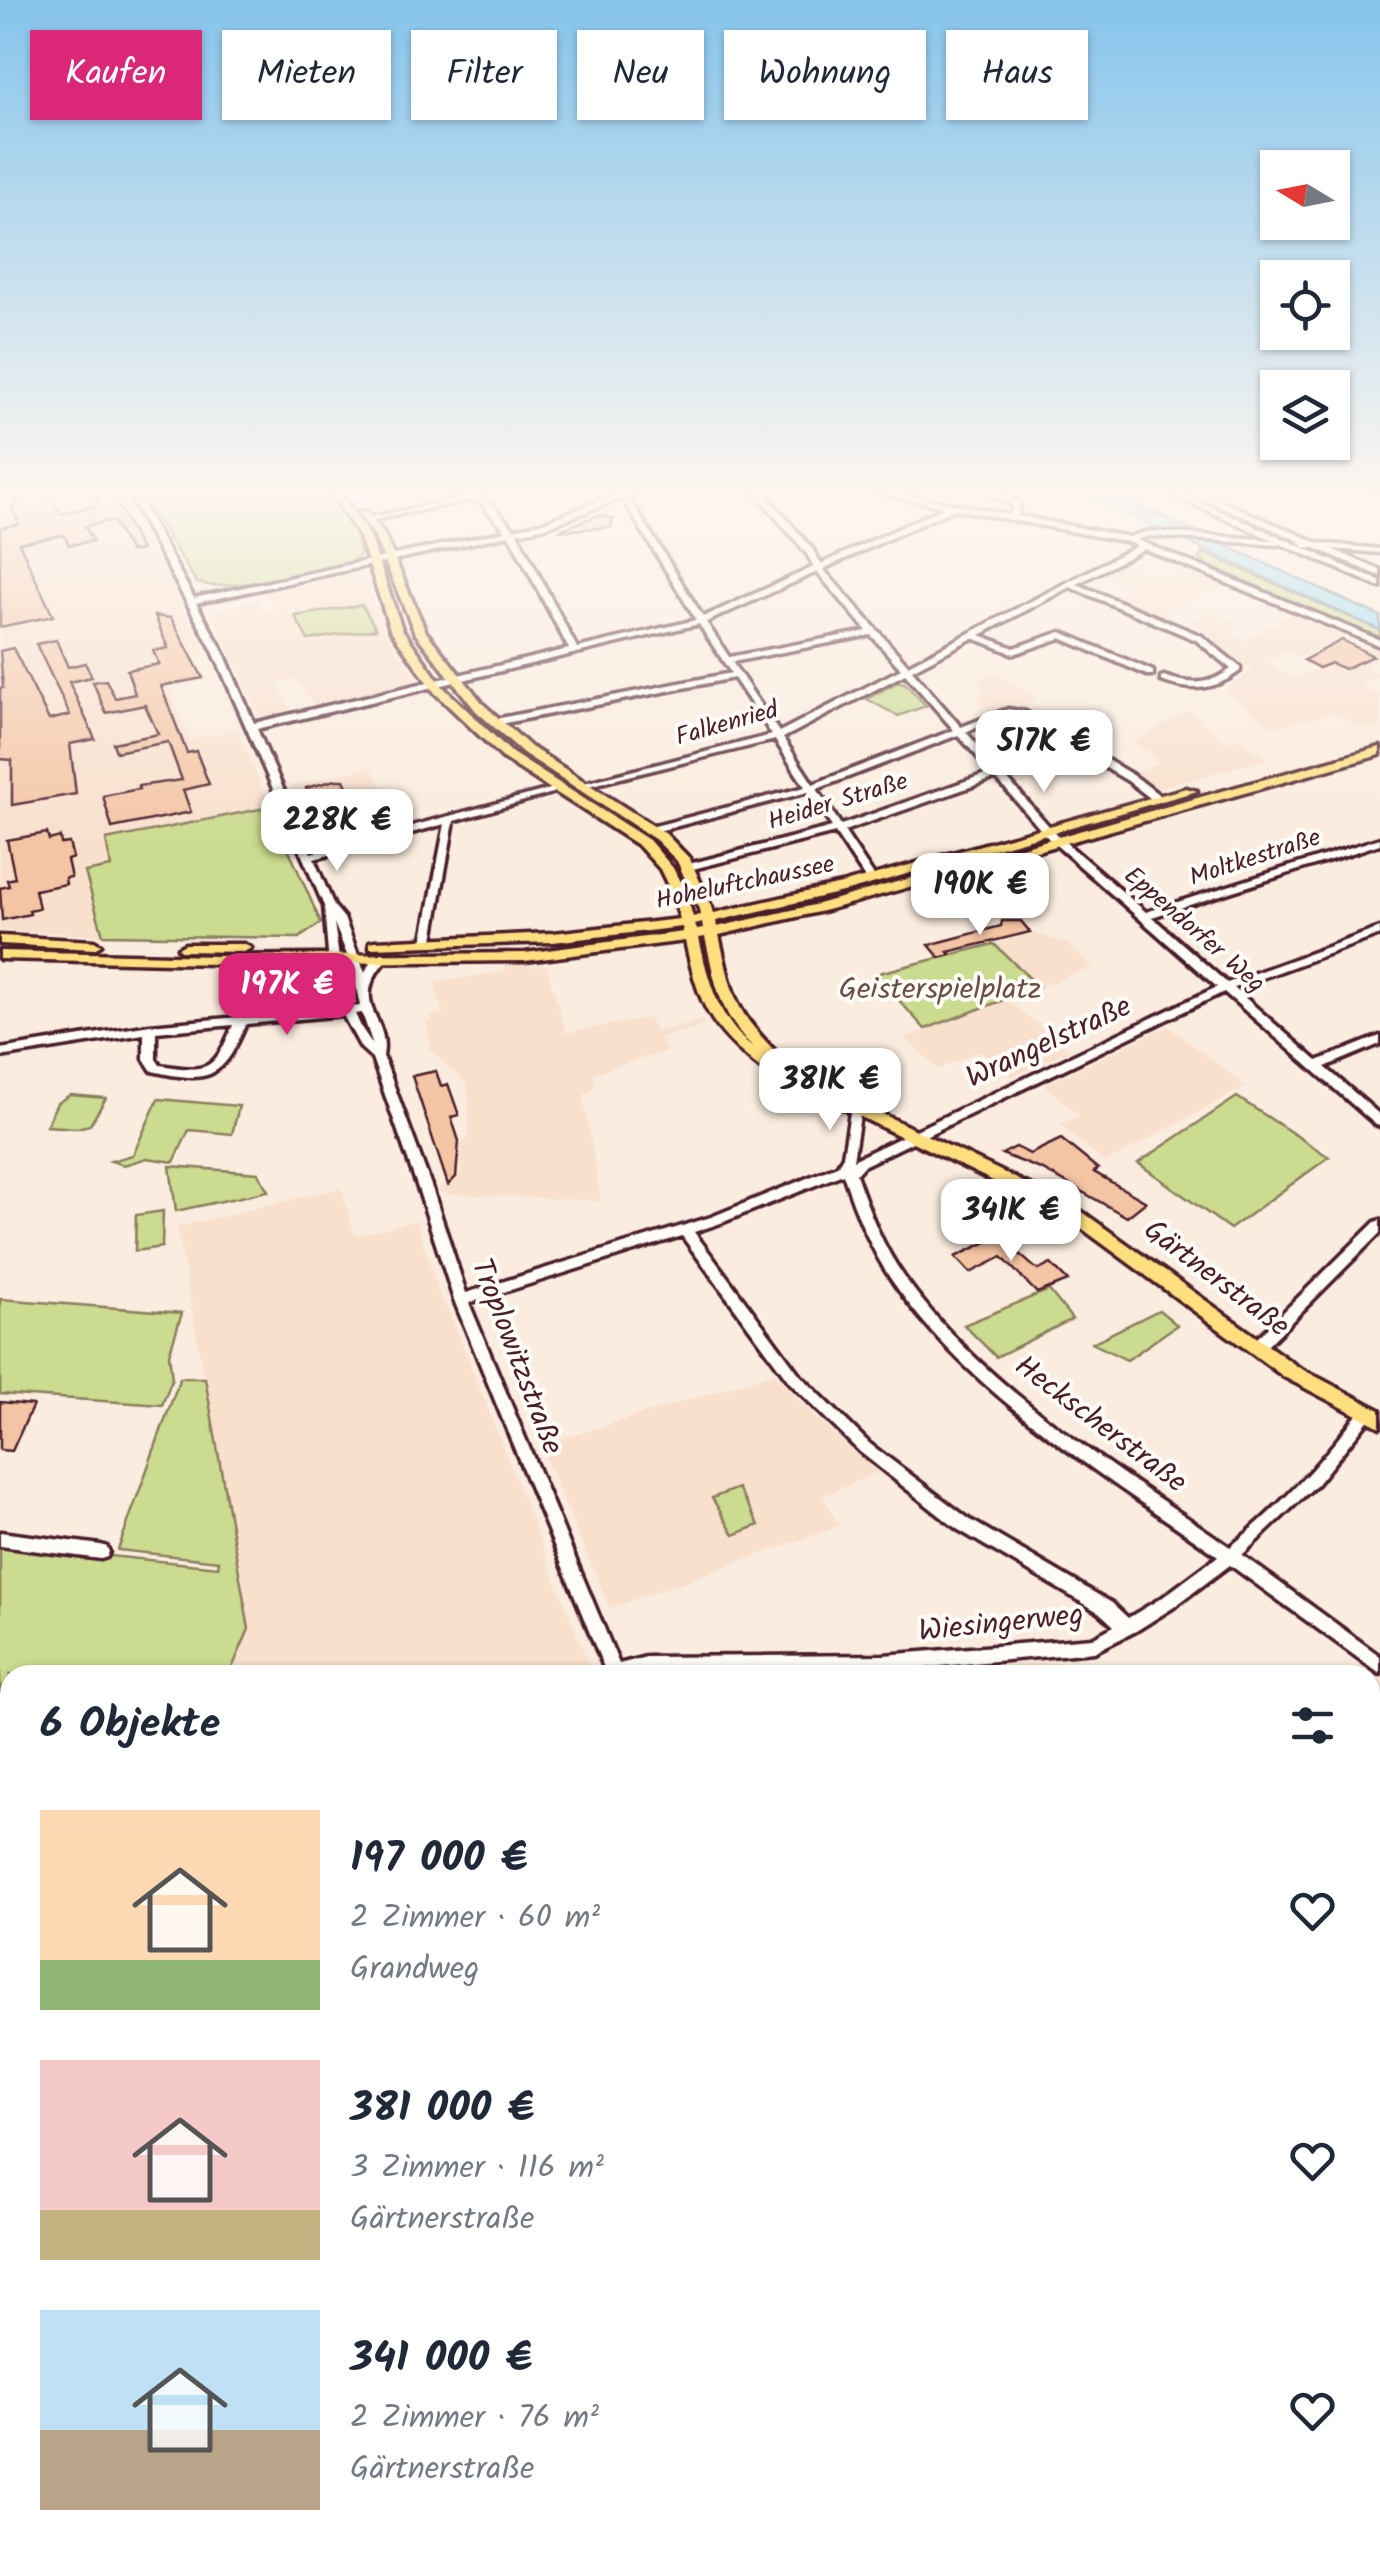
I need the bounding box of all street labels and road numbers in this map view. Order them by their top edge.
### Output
street label: Falkenried [671,690,785,758]
street label: Heider Straße [763,762,913,842]
street label: Moltkestraße [1184,818,1326,898]
street label: Hoheluftchaussee [652,845,838,921]
street label: Eppendorfer Weg [1114,857,1274,1003]
street label: Wrangelstraße [958,984,1140,1102]
street label: Gärtnerstraße [1133,1208,1299,1350]
street label: Troplowitzstraße [457,1252,575,1462]
street label: Heckscherstraße [1003,1344,1197,1506]
street label: Wiesingerweg [916,1591,1086,1657]

